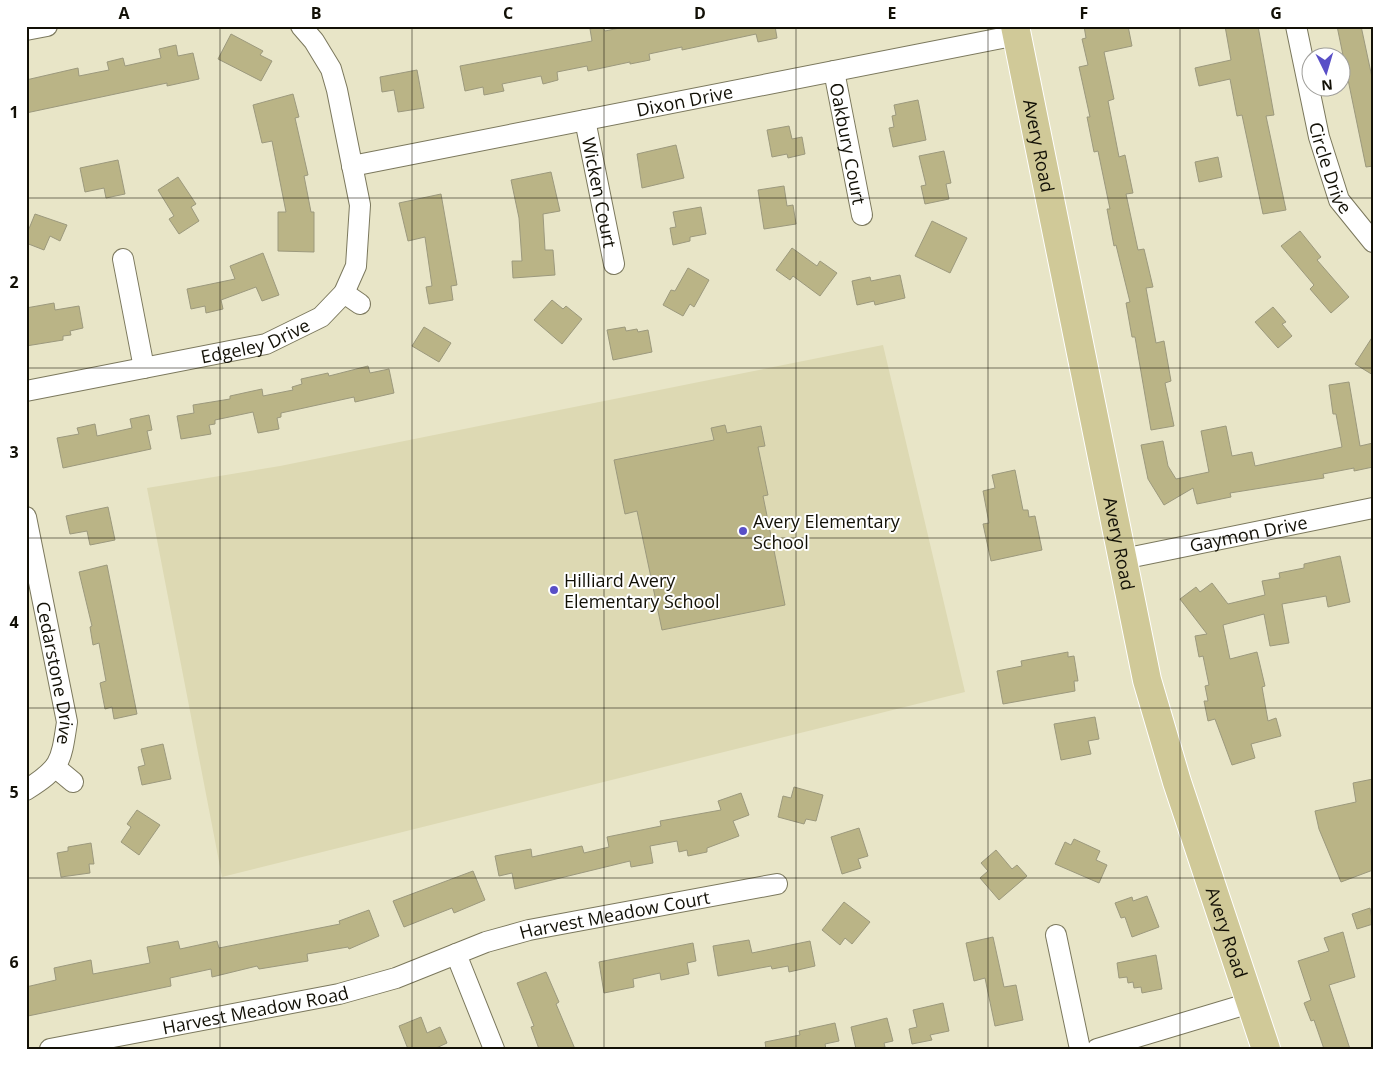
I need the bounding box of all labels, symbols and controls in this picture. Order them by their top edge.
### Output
text: A [118,2,130,24]
text: B [311,2,321,24]
text: C [503,2,513,24]
text: D [694,2,706,24]
text: E [888,2,897,24]
text: F [1080,2,1088,24]
text: G [1270,2,1282,24]
north arrow [1302,48,1352,98]
text: N [1321,75,1334,95]
street label: Dixon Drive [634,79,735,122]
street label: Oakbury Court [825,81,872,207]
street label: Avery Road [1018,97,1060,194]
text: 1 [9,101,19,123]
street label: Circle Drive [1304,120,1357,219]
street label: Wicken Court [577,135,622,250]
text: 2 [9,271,19,293]
street label: Edgeley Drive [199,312,314,369]
text: 3 [9,441,19,463]
street label: Avery Road [1098,495,1141,592]
place label: Avery Elementary School [753,509,901,554]
street label: Gaymon Drive [1187,510,1309,557]
marker: Avery Elementary School [737,525,749,537]
place label: Hilliard Avery Elementary School [564,568,720,613]
marker: Hilliard Avery Elementary School [548,584,560,596]
street label: Cedarstone Drive [31,599,79,747]
text: 4 [9,611,19,633]
text: 5 [9,781,19,803]
street label: Avery Road [1201,884,1253,981]
street label: Harvest Meadow Court [517,885,712,944]
text: 6 [9,951,19,973]
street label: Harvest Meadow Road [160,980,351,1039]

